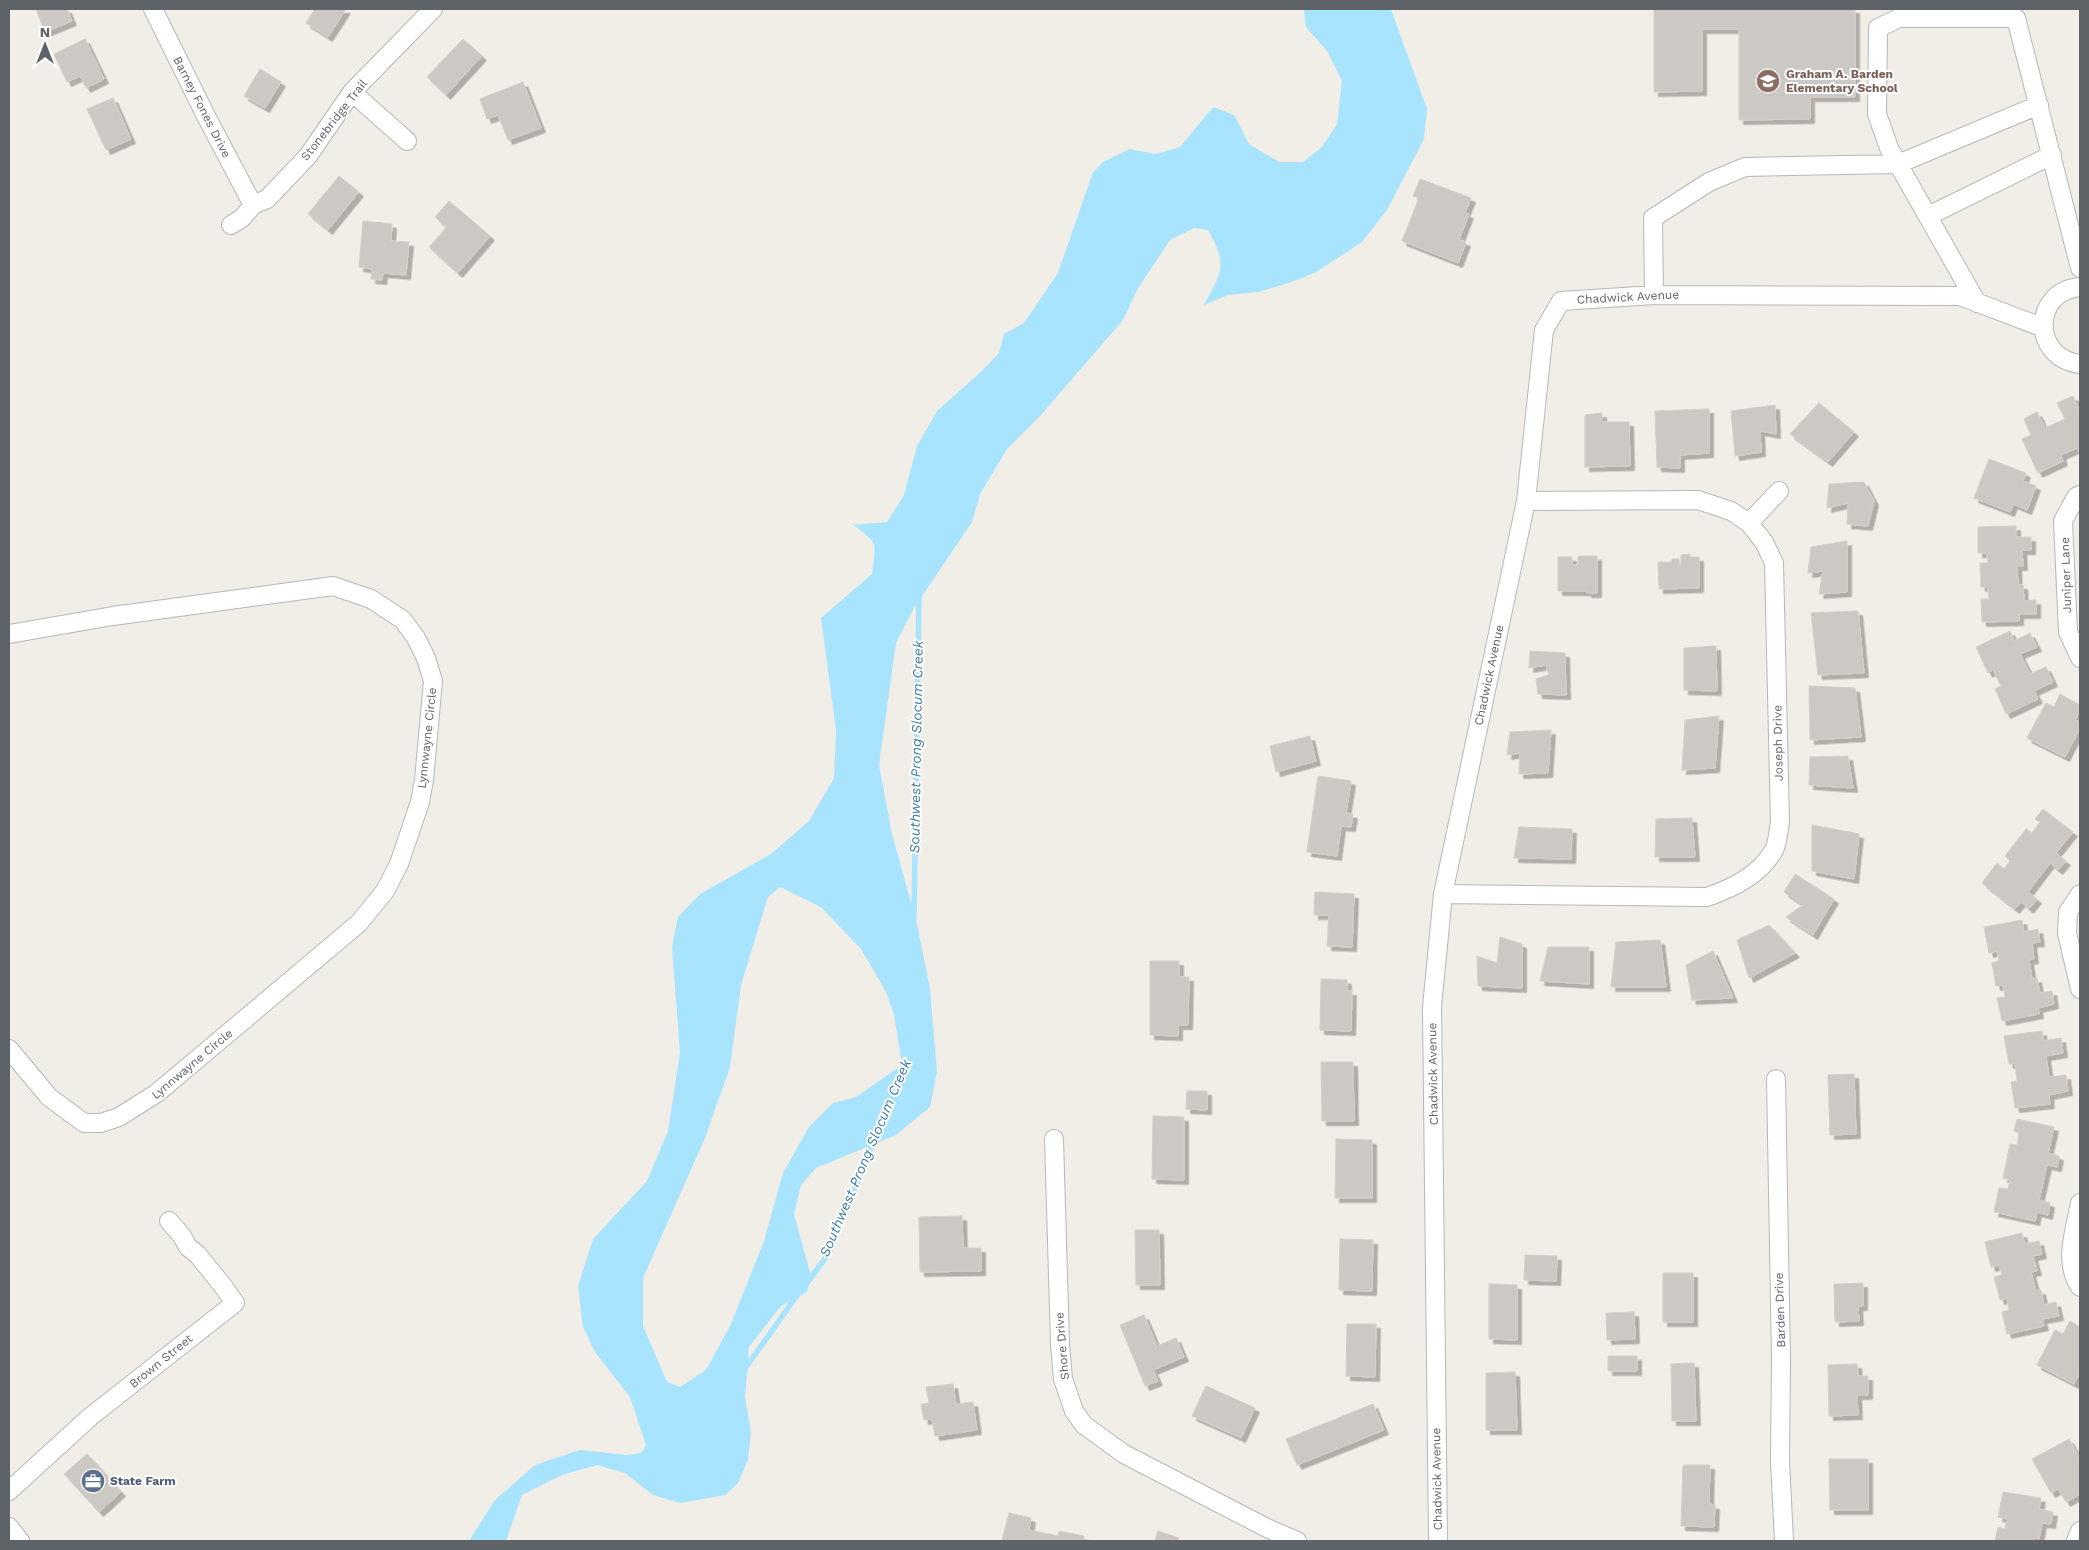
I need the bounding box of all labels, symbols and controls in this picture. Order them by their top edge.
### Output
north arrow [20,20,70,70]
text: N [40,24,50,40]
street label: Barney Fones Drive [170,54,234,160]
place label: Graham A. Barden Elementary School [1786,67,1898,95]
school or university icon: Graham A. Barden Elementary School [1755,68,1781,94]
street label: Stonebridge Trail [298,76,370,163]
street label: Chadwick Avenue [1576,287,1680,307]
street label: Juniper Lane [2058,537,2074,613]
street label: Chadwick Avenue [1471,623,1507,727]
water label: Southwest Prong Slocum Creek [906,640,926,854]
street label: Lynnwayne Circle [415,687,439,789]
street label: Joseph Drive [1770,705,1786,781]
street label: Chadwick Avenue [1425,1023,1441,1125]
street label: Lynnwayne Circle [149,1026,235,1102]
water label: Southwest Prong Slocum Creek [816,1057,914,1259]
street label: Barden Drive [1772,1272,1788,1348]
street label: Shore Drive [1052,1312,1072,1380]
street label: Brown Street [127,1331,195,1391]
street label: Chadwick Avenue [1429,1428,1445,1530]
office icon: State Farm [80,1468,106,1494]
place label: State Farm [110,1474,176,1488]

